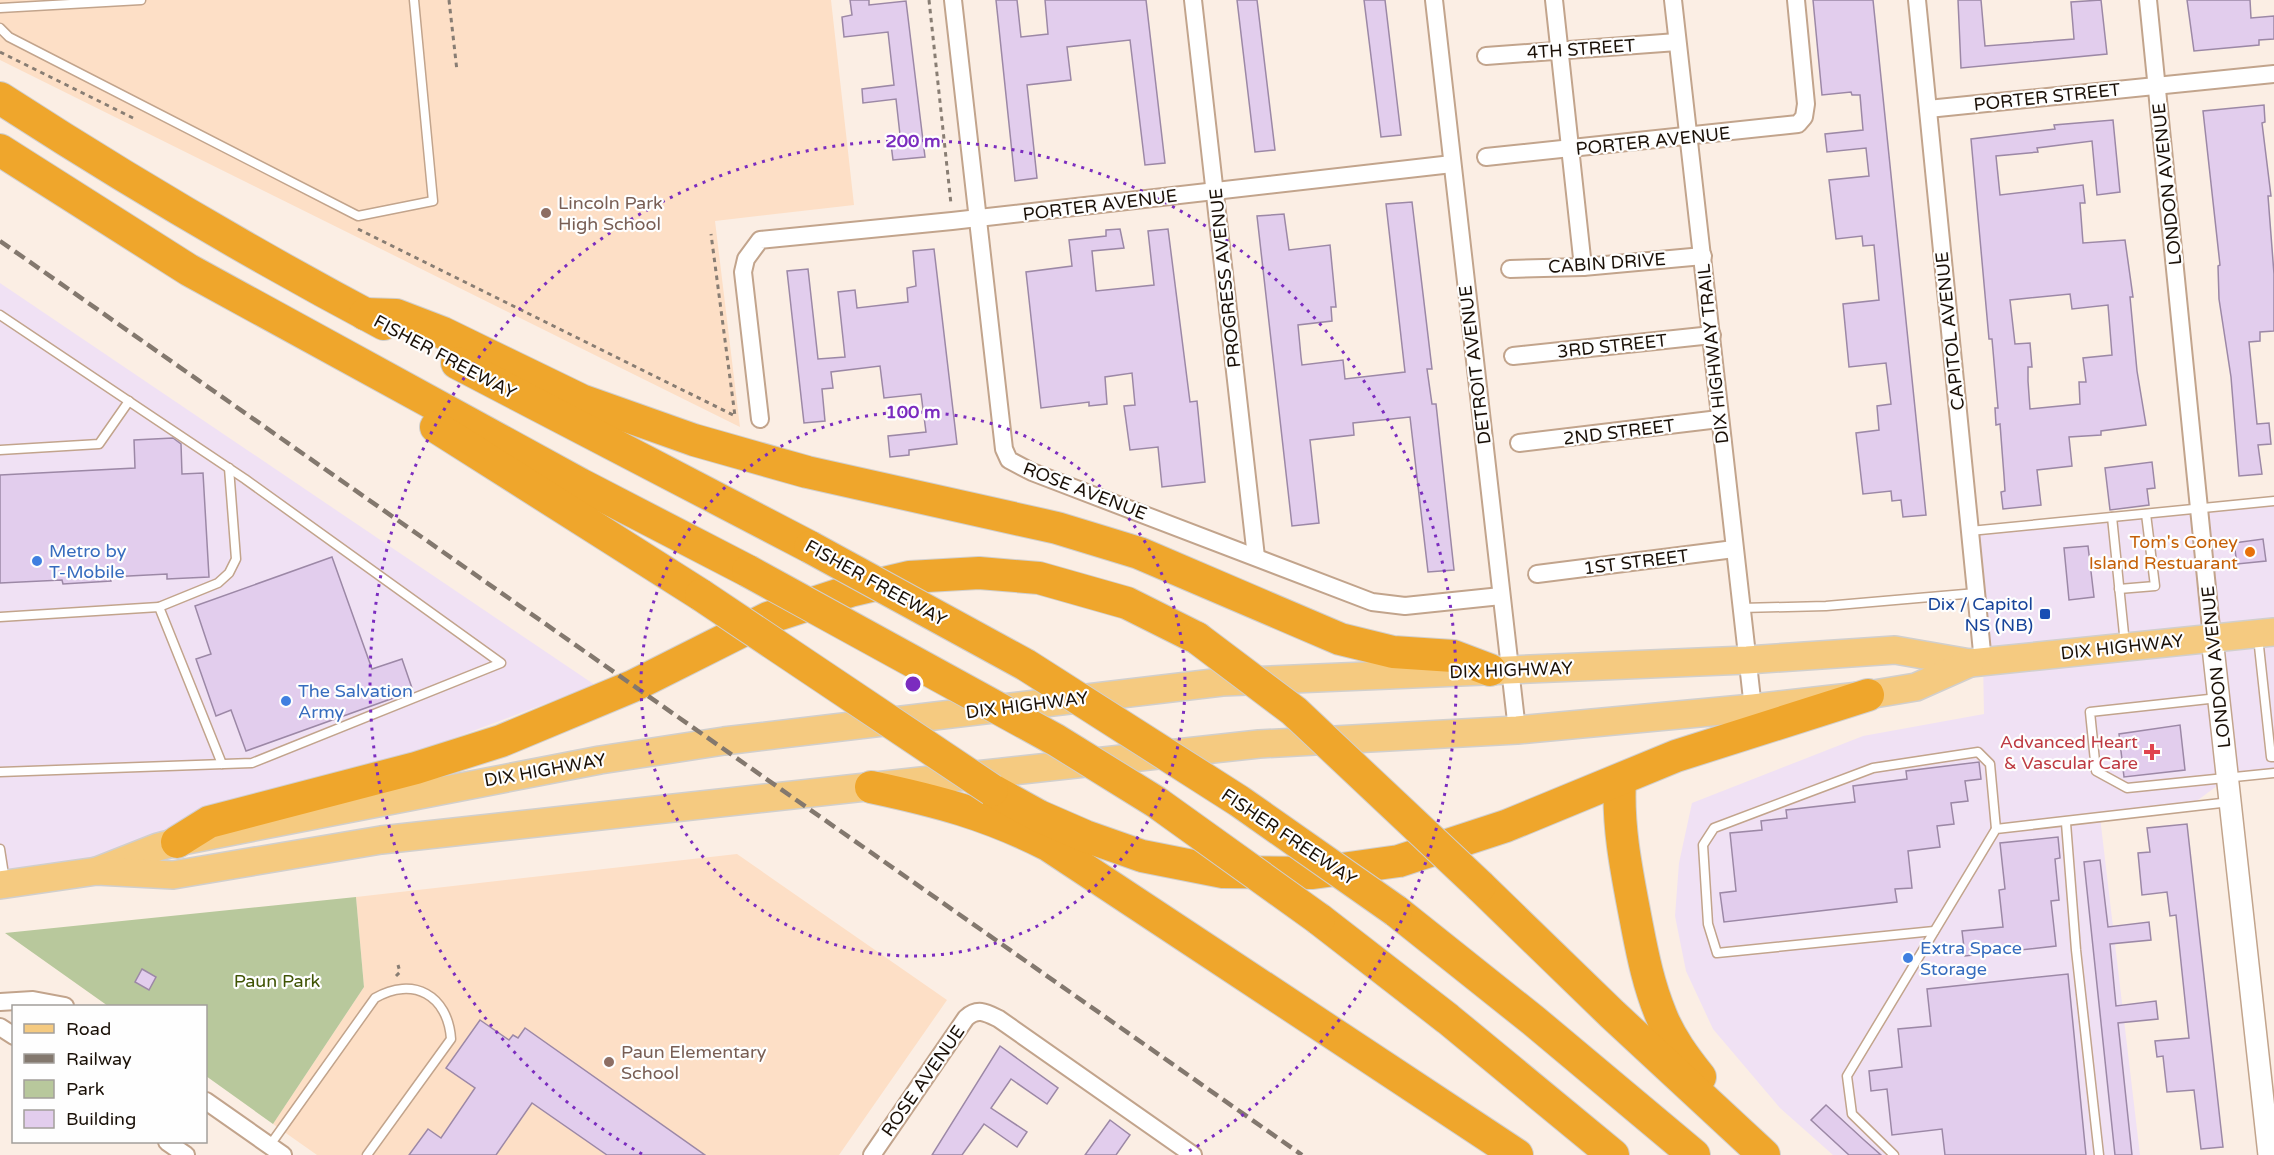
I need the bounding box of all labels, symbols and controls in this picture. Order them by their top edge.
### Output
street label: 4TH STREET [1526,34,1636,64]
street label: PORTER STREET [1972,78,2122,116]
street label: LONDON AVENUE [2148,102,2186,266]
street label: PORTER AVENUE [1574,122,1732,160]
text: 200 m [885,130,941,152]
street label: PORTER AVENUE [1021,185,1179,225]
street label: PROGRESS AVENUE [1205,187,1245,369]
place label: Lincoln Park High School [558,192,663,235]
marker: Lincoln Park High School [539,206,553,220]
street label: CABIN DRIVE [1547,248,1667,278]
street label: CAPITOL AVENUE [1931,251,1969,411]
street label: DIX HIGHWAY TRAIL [1693,262,1733,445]
street label: DETROIT AVENUE [1454,284,1496,446]
street label: FISHER FREEWAY [370,310,521,404]
street label: 3RD STREET [1556,329,1668,363]
text: 100 m [885,401,941,423]
street label: 2ND STREET [1562,414,1676,450]
street label: ROSE AVENUE [1020,457,1150,525]
place label: Tom's Coney Island Restuarant [2089,531,2238,574]
street label: FISHER FREEWAY [801,535,951,631]
place label: Metro by T-Mobile [49,540,127,583]
street label: 1ST STREET [1582,545,1690,579]
marker: Tom's Coney Island Restuarant [2243,545,2257,559]
marker: Metro by T-Mobile [30,554,44,568]
street label: LONDON AVENUE [2197,585,2235,749]
place label: Dix / Capitol NS (NB) [1927,593,2033,636]
marker: Dix / Capitol NS (NB) [2038,607,2052,621]
street label: DIX HIGHWAY [2059,630,2185,664]
street label: DIX HIGHWAY [1449,657,1574,683]
centre of rings [903,674,923,694]
place label: The Salvation Army [298,680,413,723]
street label: DIX HIGHWAY [964,687,1090,723]
marker: The Salvation Army [279,694,293,708]
place label: Advanced Heart & Vascular Care [2000,731,2138,774]
marker: Advanced Heart & Vascular Care [2143,743,2161,761]
street label: DIX HIGHWAY [482,748,608,792]
street label: FISHER FREEWAY [1217,784,1361,891]
place label: Extra Space Storage [1920,937,2022,980]
marker: Extra Space Storage [1901,951,1915,965]
park label: Paun Park [234,970,321,992]
legend [12,1005,207,1143]
text: Road [66,1018,111,1040]
street label: ROSE AVENUE [876,1021,970,1141]
place label: Paun Elementary School [621,1041,767,1084]
text: Railway [66,1048,132,1070]
marker: Paun Elementary School [602,1055,616,1069]
text: Park [66,1078,105,1100]
text: Building [66,1108,136,1130]

